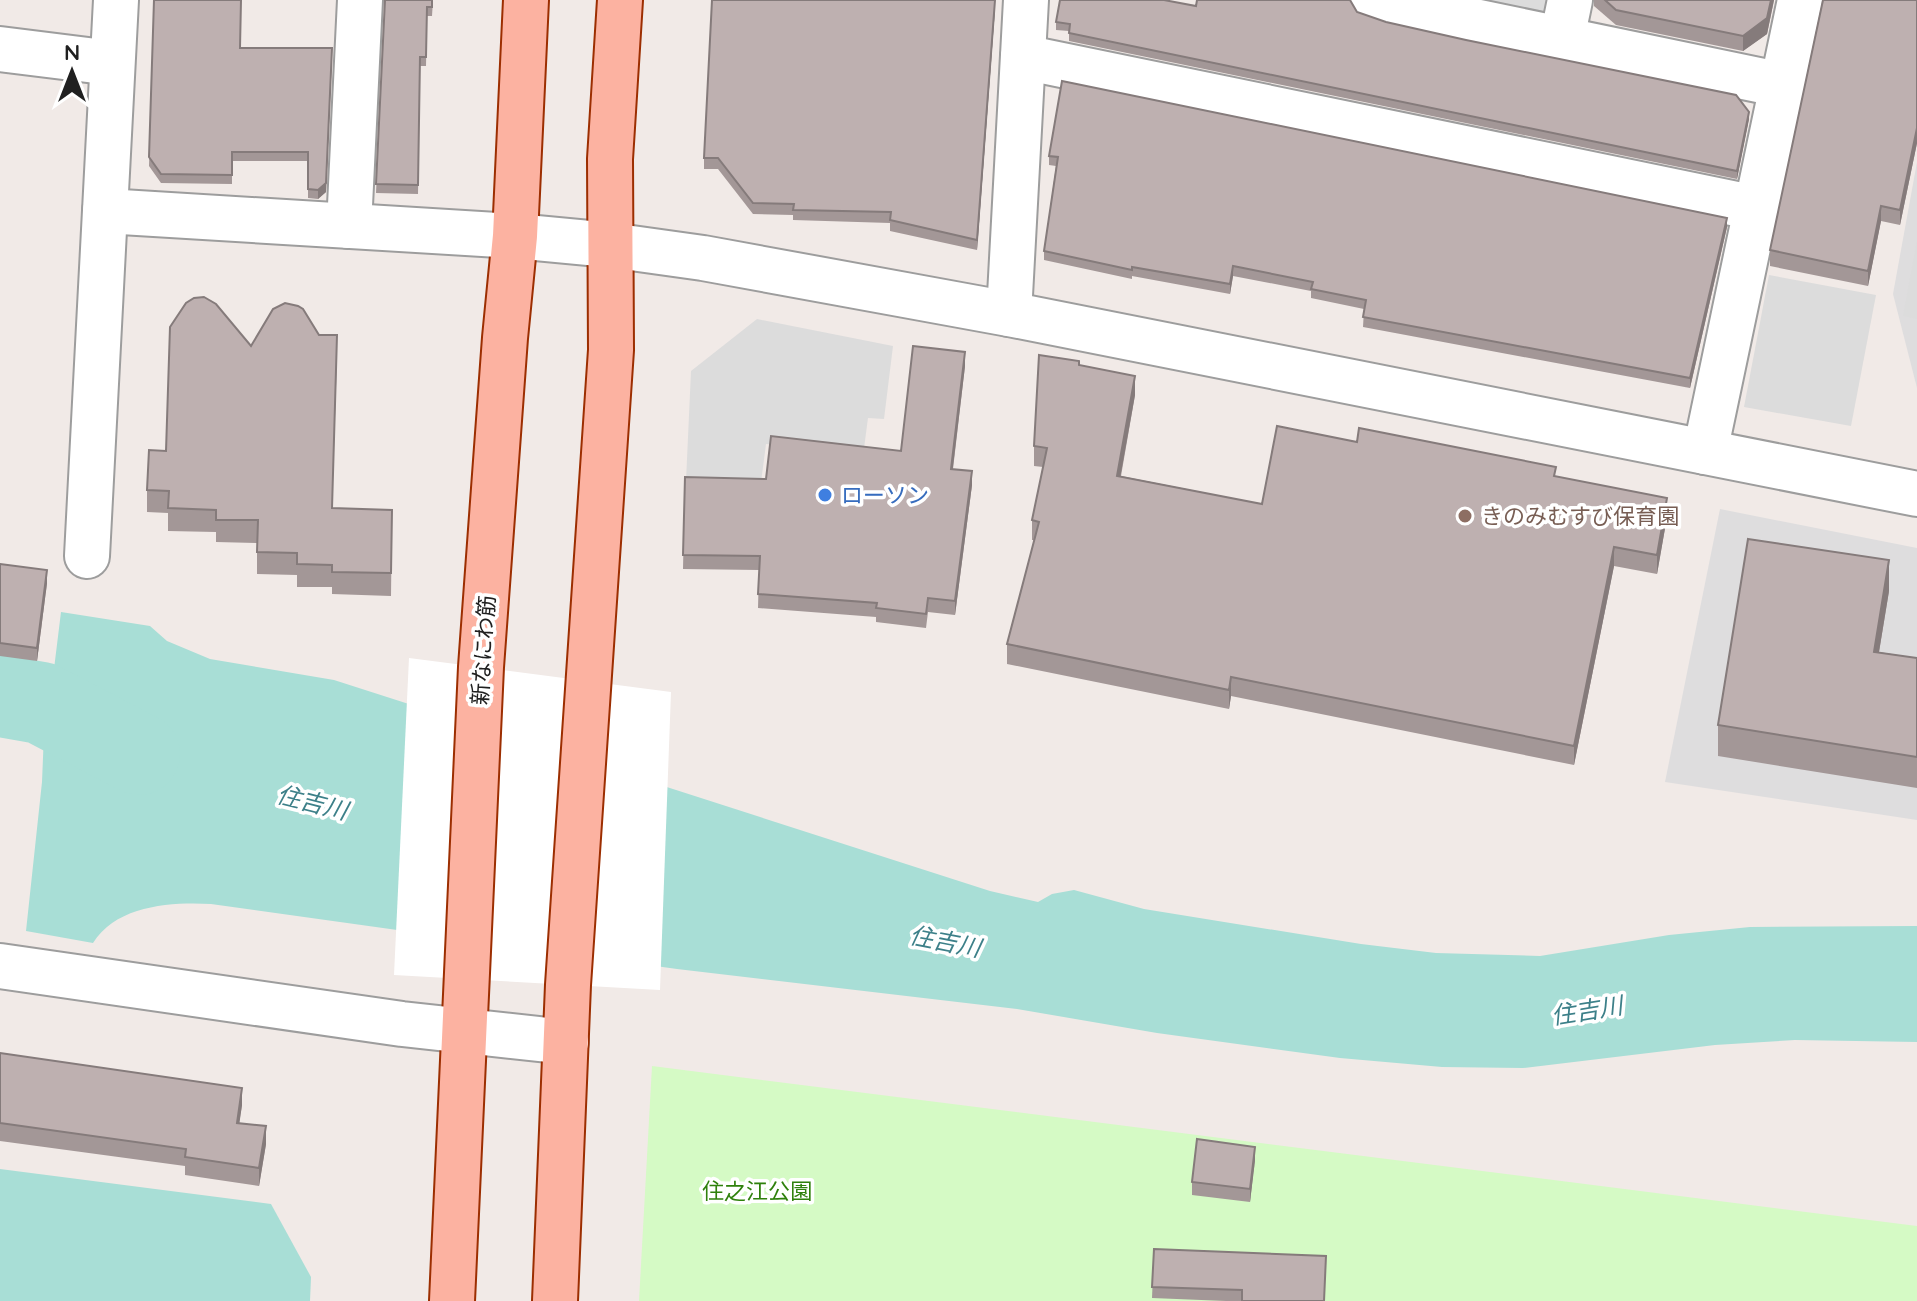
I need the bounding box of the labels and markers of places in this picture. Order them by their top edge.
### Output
place label: ローソン [841,481,929,509]
marker: ローソン [816,486,834,504]
place label: きのみむすび保育園 [1481,502,1679,530]
marker: きのみむすび保育園 [1456,507,1474,525]

